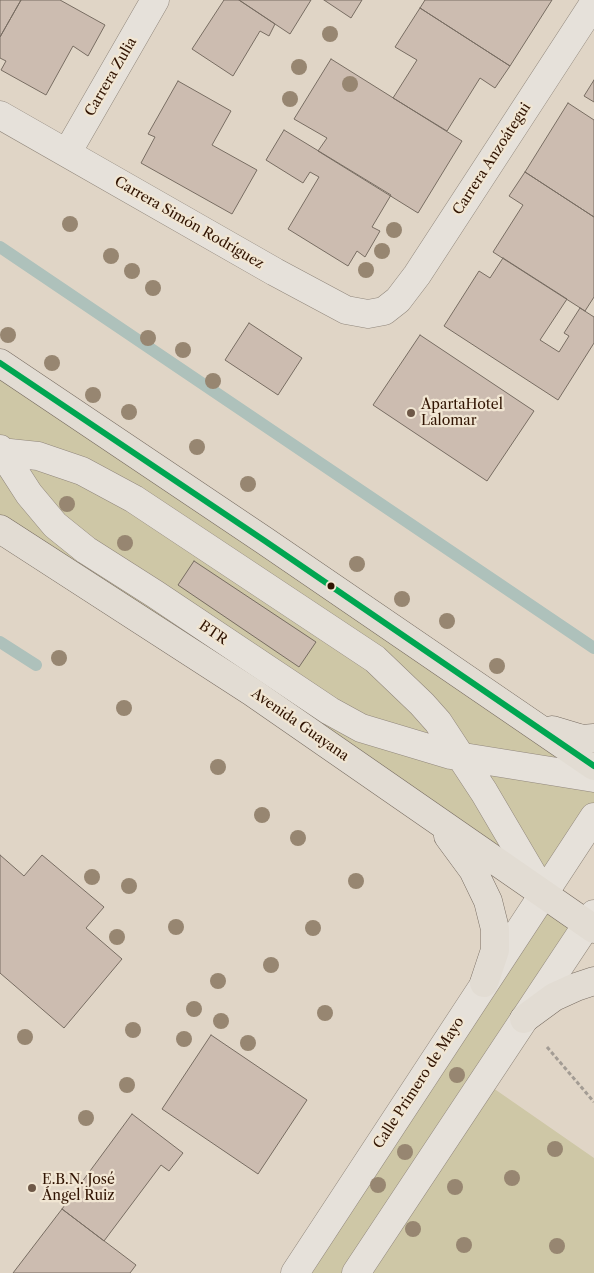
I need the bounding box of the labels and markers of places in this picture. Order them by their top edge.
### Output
place label: ApartaHotel Lalomar [421,397,503,430]
marker: ApartaHotel Lalomar [405,407,417,419]
unlabelled marker [326,581,336,591]
place label: E.B.N. José Ángel Ruiz [42,1172,115,1204]
marker: E.B.N. José Ángel Ruiz [26,1182,38,1194]

